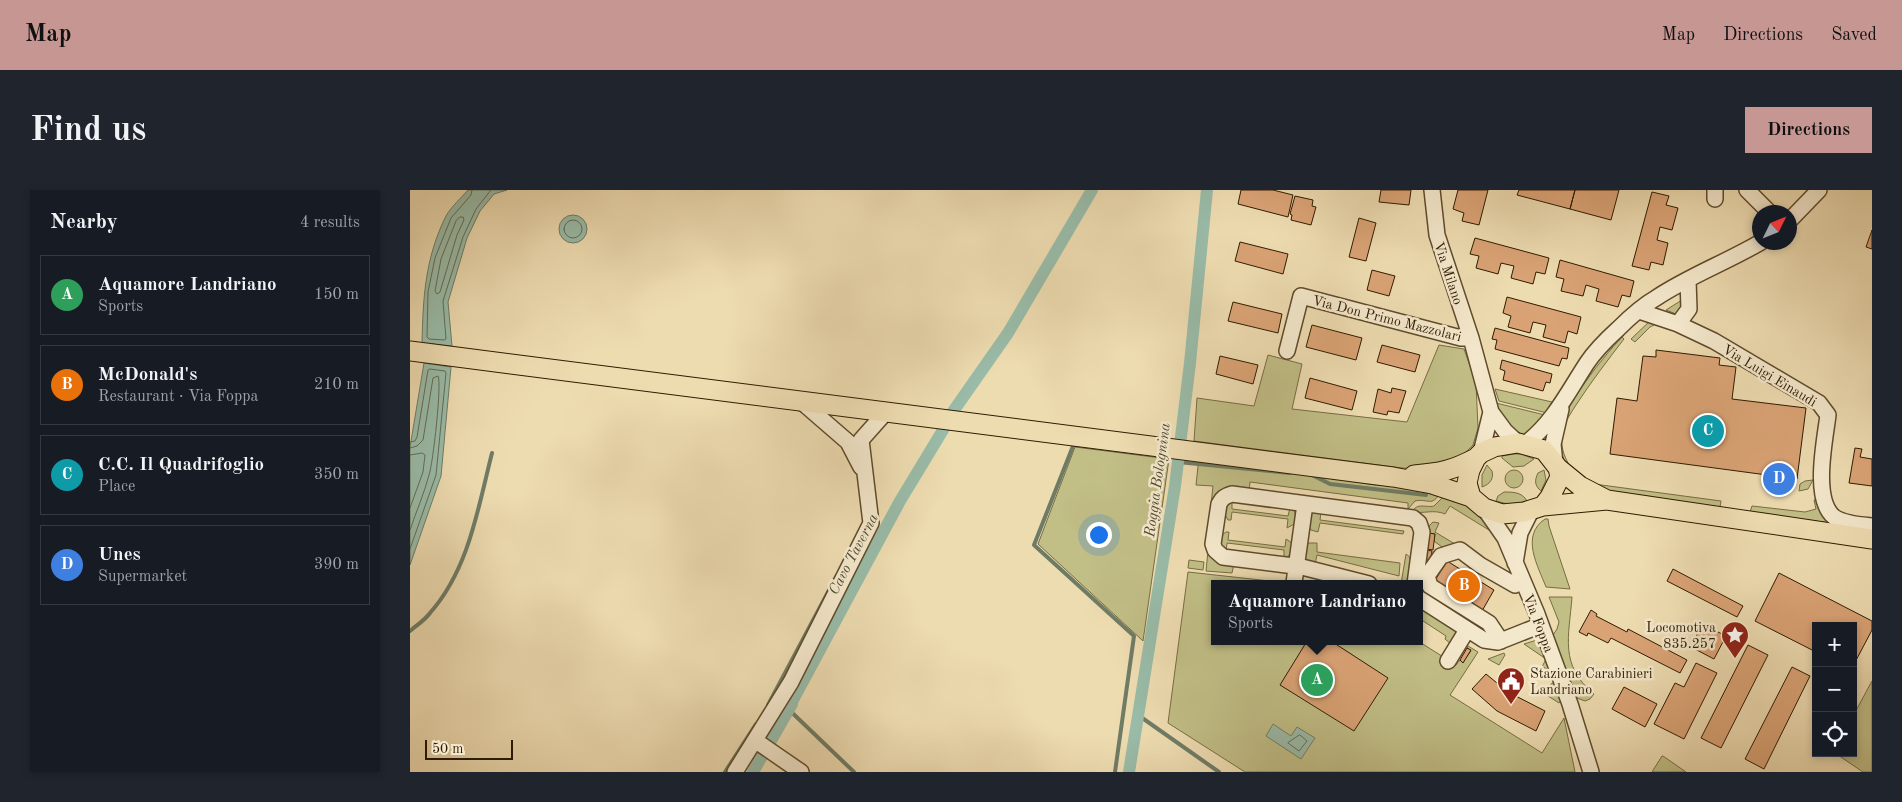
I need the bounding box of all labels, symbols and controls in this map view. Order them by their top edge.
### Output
text: Map [25,23,72,47]
text: Map [1662,26,1695,44]
text: Directions [1723,26,1803,44]
text: Saved [1831,26,1877,44]
button: Directions [1745,107,1872,153]
text: Find us [30,113,146,148]
north arrow [1752,205,1797,250]
text: Nearby [50,212,118,233]
text: 4 results [300,215,360,231]
street label: Via Milano [1431,240,1465,307]
text: Aquamore Landriano [98,276,277,295]
text: A [61,287,73,303]
text: 150 m [314,287,359,303]
street label: Via Don Primo Mazzolari [1311,294,1463,344]
text: Sports [98,299,143,315]
street label: Via Luigi Einaudi [1720,342,1819,410]
text: McDonald's [98,366,197,385]
text: B [61,377,73,393]
text: 210 m [314,377,359,393]
text: Restaurant · Via Foppa [98,389,258,405]
pin: C [1692,412,1724,450]
water label: Roggia Bolognina [1143,422,1174,539]
text: C.C. Il Quadrifoglio [98,456,264,475]
pin: D [1763,460,1795,498]
text: C [62,467,72,483]
text: 350 m [314,467,359,483]
text: Place [98,479,135,495]
water label: Cavo Taverna [827,512,882,598]
your location [1086,522,1112,548]
text: Unes [98,546,141,565]
text: D [61,557,73,573]
text: 390 m [314,557,359,573]
pin: B [1448,567,1480,605]
text: Supermarket [98,569,187,585]
popup [1211,580,1423,645]
street label: Via Foppa [1520,592,1556,655]
text: Aquamore Landriano [1228,593,1406,612]
text: Sports [1228,616,1273,632]
place icon: Locomotiva 835.257 [1720,620,1750,659]
place label: Locomotiva 835.257 [1646,621,1716,651]
map controls [1812,622,1857,757]
button: + [1812,622,1857,667]
pin: A [1301,661,1333,699]
public building icon: Stazione Carabinieri Landriano [1496,666,1526,705]
place label: Stazione Carabinieri Landriano [1530,667,1653,697]
button: − [1812,667,1857,712]
button: locate [1812,712,1857,757]
scale bar [425,737,512,760]
text: 50 m [432,742,463,756]

